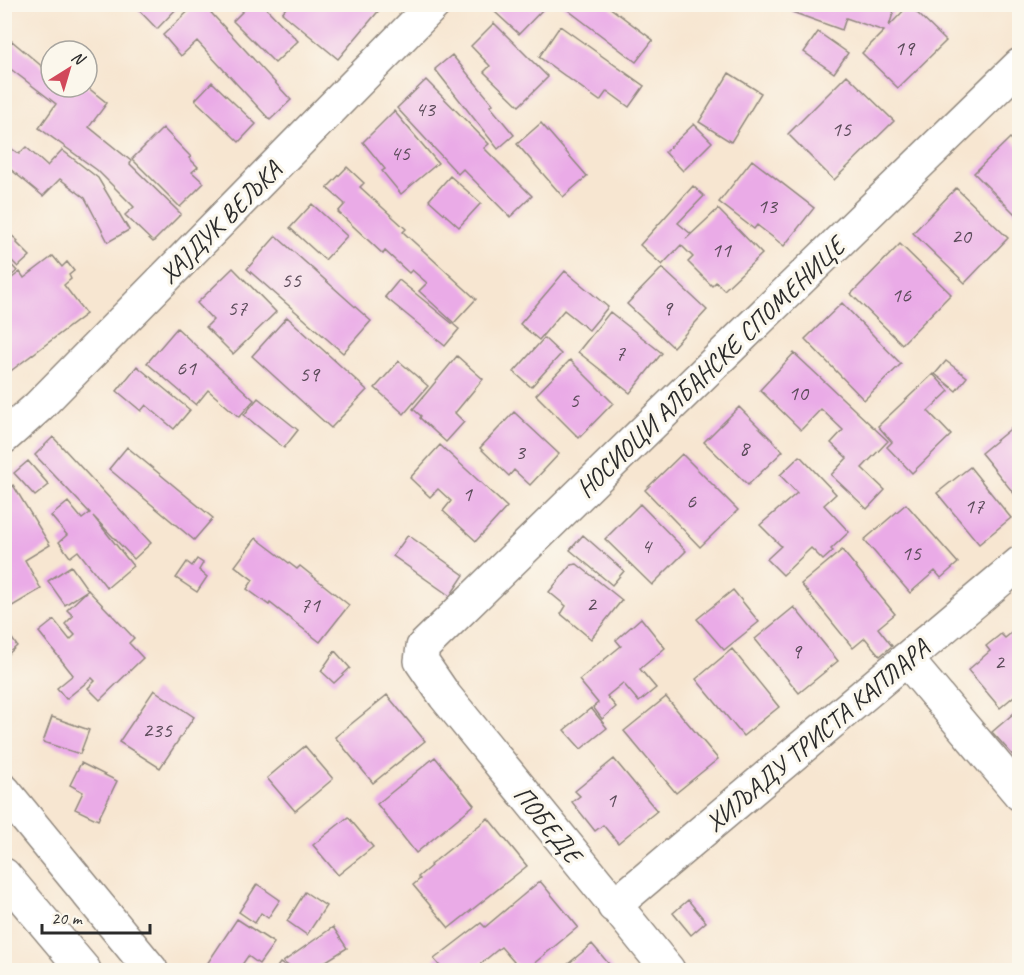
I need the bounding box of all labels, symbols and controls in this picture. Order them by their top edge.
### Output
house number: 19 [894,34,916,62]
north arrow [39,39,99,99]
text: N [67,47,90,71]
house number: 43 [415,95,437,123]
house number: 15 [831,115,852,143]
house number: 45 [390,139,411,167]
street label: ХАЈДУК ВЕЉКА [152,153,290,291]
house number: 13 [757,192,779,220]
house number: 20 [951,222,973,250]
street label: НОСИОЦИ АЛБАНСКЕ СПОМЕНИЦЕ [569,228,854,505]
house number: 11 [711,236,732,264]
house number: 55 [281,266,302,294]
house number: 16 [891,281,912,309]
house number: 57 [227,294,248,322]
house number: 9 [662,294,674,322]
house number: 7 [615,339,626,367]
house number: 61 [176,354,197,382]
house number: 59 [299,360,321,388]
house number: 10 [788,379,810,407]
house number: 5 [569,386,580,414]
house number: 8 [739,434,751,462]
house number: 3 [515,438,527,466]
house number: 1 [462,480,473,508]
house number: 6 [686,487,697,515]
house number: 17 [964,492,985,520]
house number: 4 [641,532,653,560]
house number: 15 [901,539,922,567]
house number: 2 [586,590,598,618]
house number: 71 [300,591,321,619]
street label: ХИЉАДУ ТРИСТА КАПЛАРА [698,631,938,839]
house number: 9 [791,637,803,665]
house number: 2 [994,648,1006,676]
house number: 235 [142,716,173,744]
street label: ПОБЕДЕ [506,779,591,873]
house number: 1 [606,786,617,814]
scale bar [42,897,150,935]
text: 20 m [51,907,84,929]

